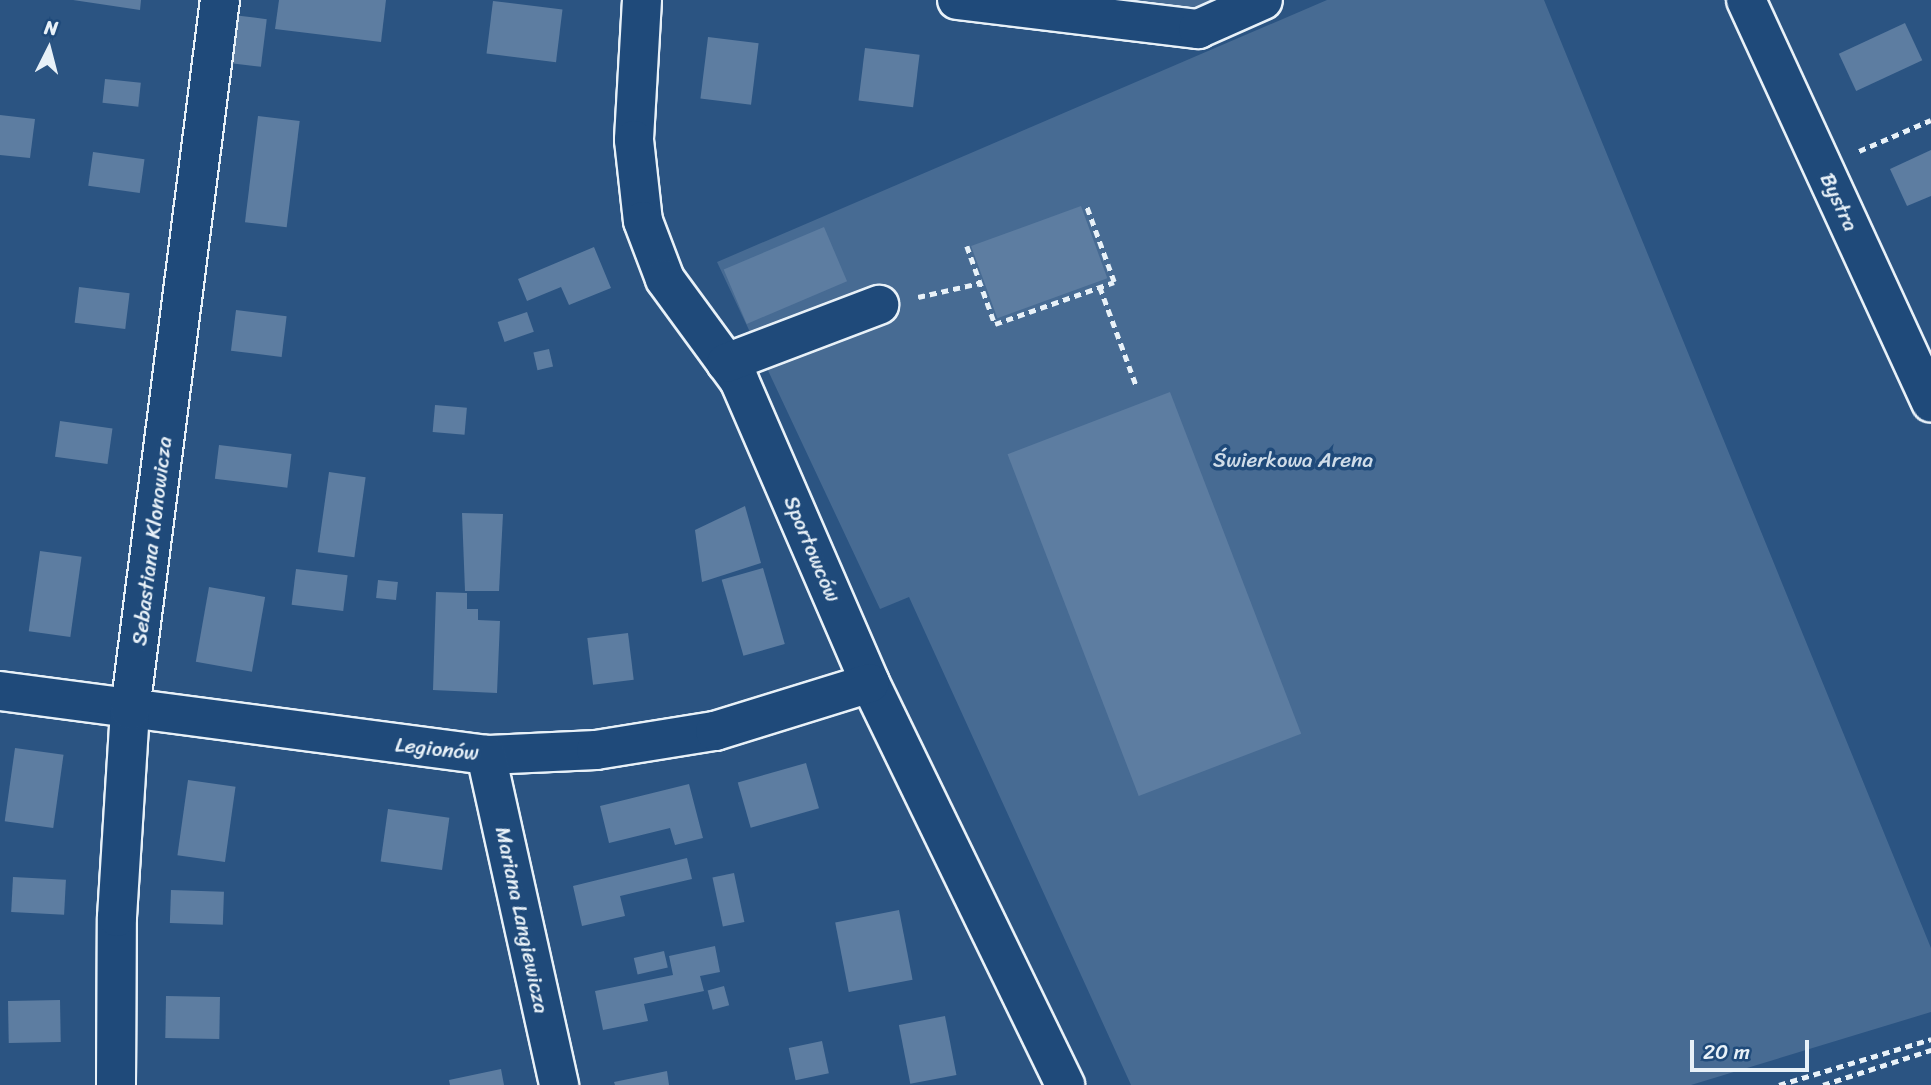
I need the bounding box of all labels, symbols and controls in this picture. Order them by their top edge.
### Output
text: N [43,11,60,45]
north arrow [14,14,84,84]
street label: Bystra [1815,169,1863,235]
street label: Sebastiana Klonowicza [127,435,177,647]
park label: Świerkowa Arena [1213,447,1373,473]
street label: Sportowców [778,492,846,606]
street label: Legionów [394,732,480,766]
street label: Mariana Langiewicza [490,825,554,1015]
scale bar [1693,1026,1812,1070]
text: 20 m [1703,1033,1750,1071]

